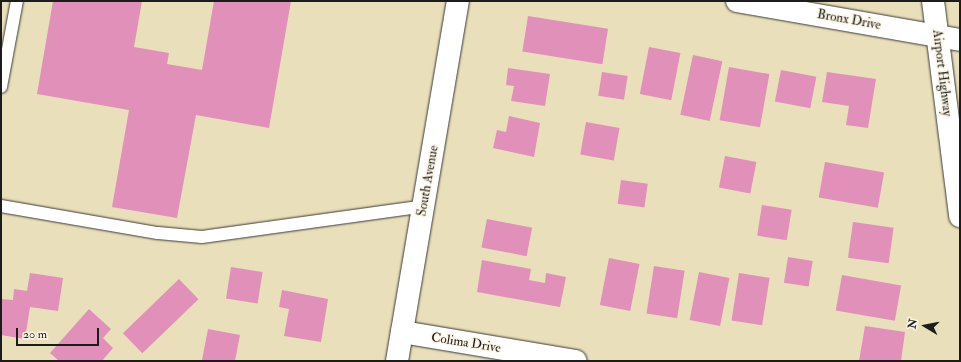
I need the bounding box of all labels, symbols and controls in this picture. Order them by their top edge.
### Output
street label: Bronx Drive [816,7,882,33]
street label: Airport Highway [929,29,955,117]
street label: South Avenue [414,144,442,218]
north arrow [905,306,945,346]
text: N [905,318,920,330]
scale bar [18,320,101,346]
text: 20 m [23,327,47,342]
street label: Colima Drive [430,330,502,356]

